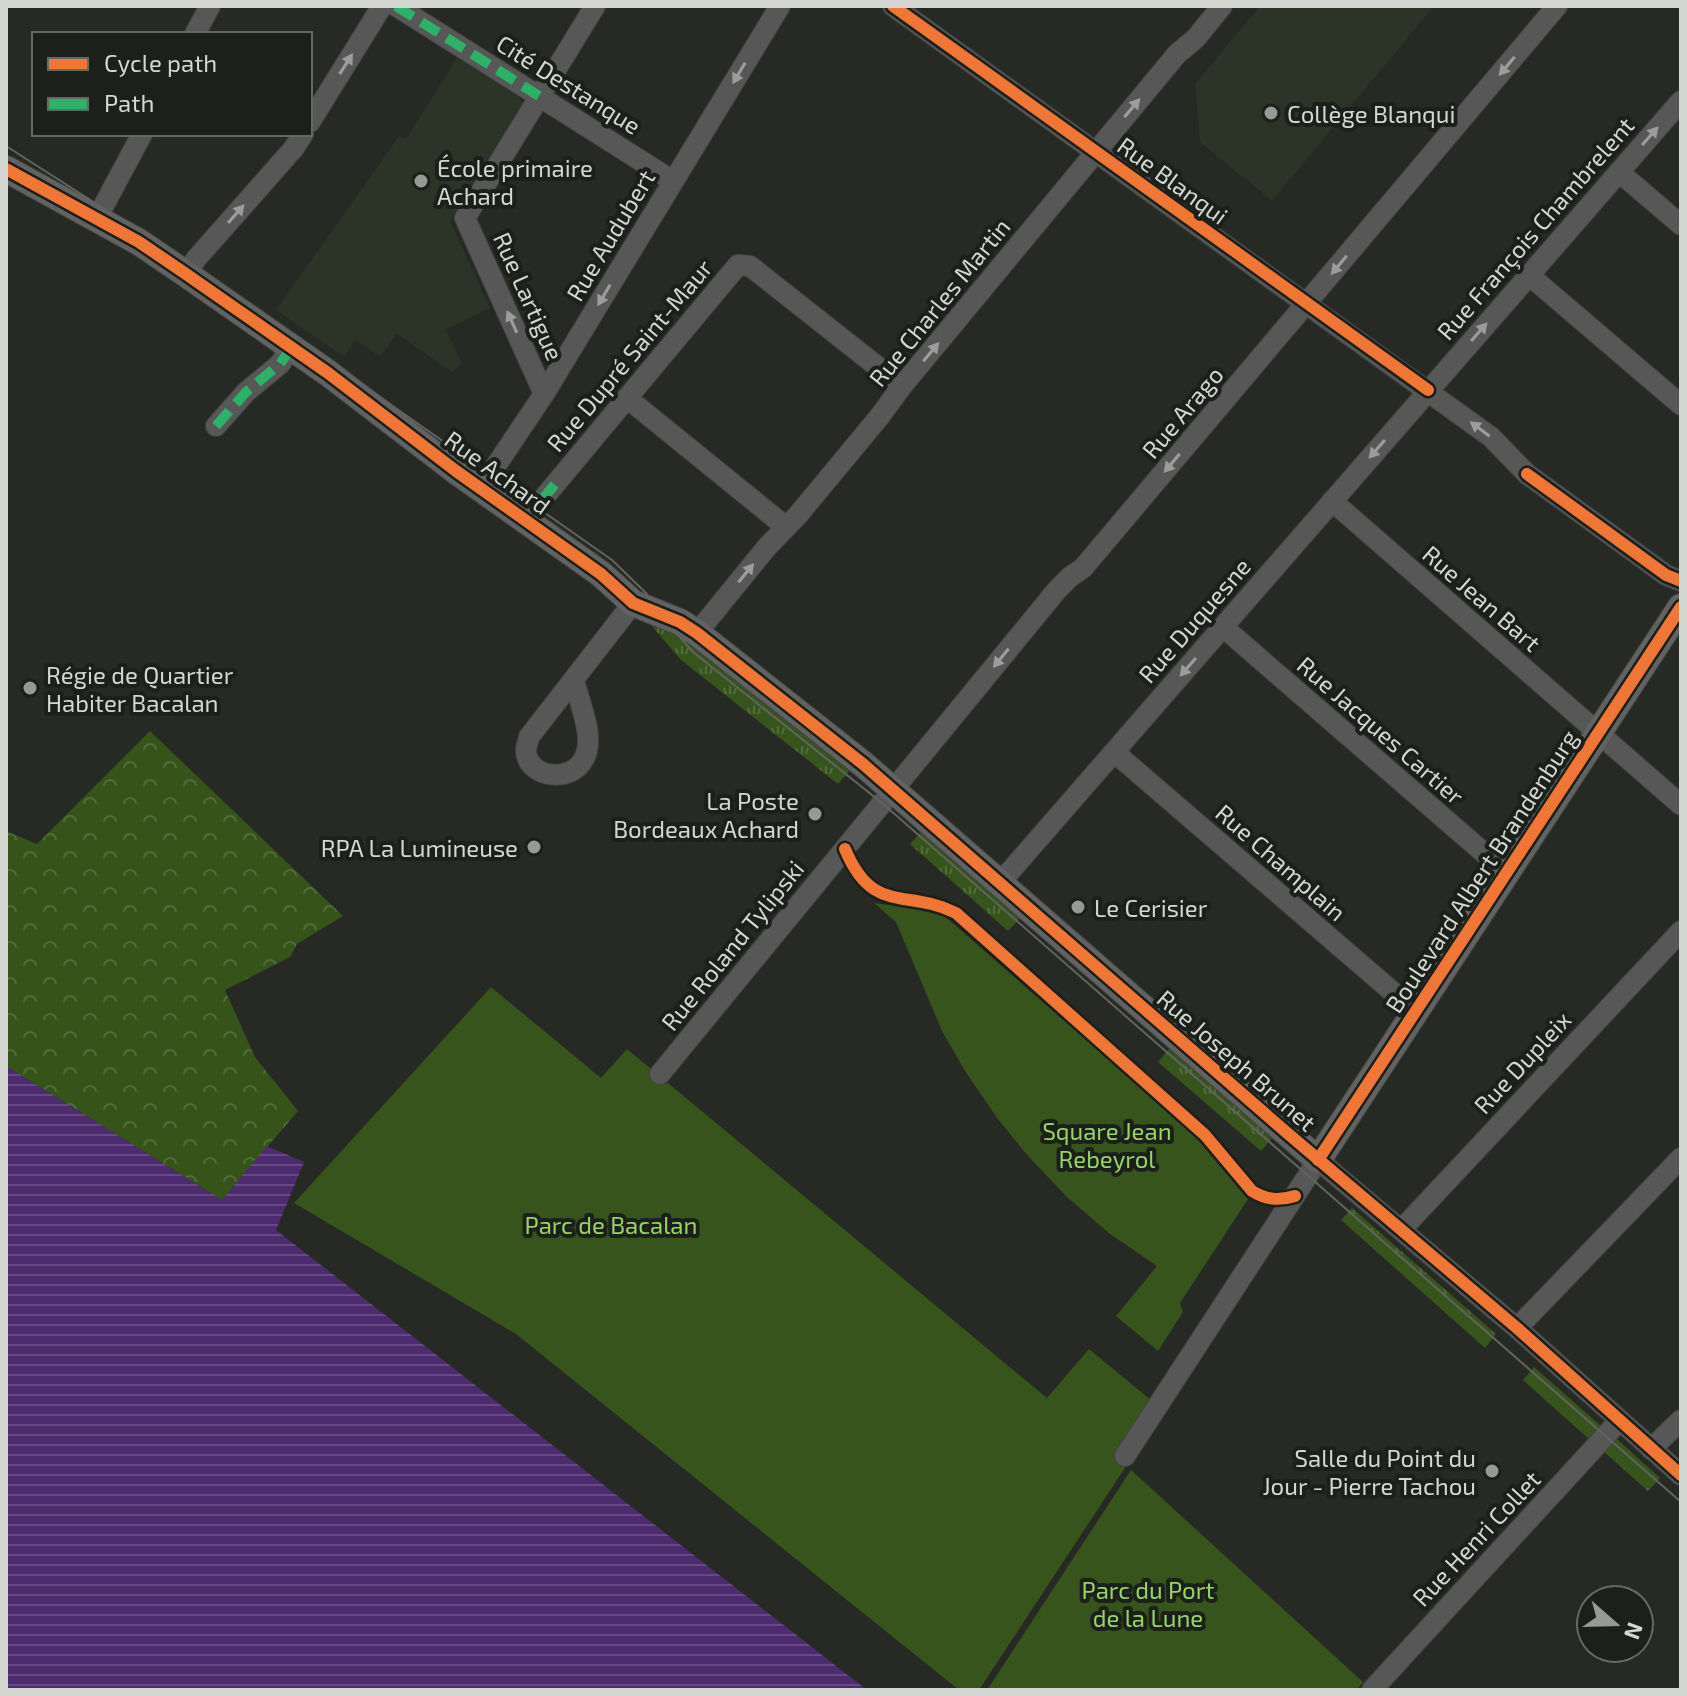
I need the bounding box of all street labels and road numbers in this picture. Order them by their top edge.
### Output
street label: Cité Destanque [492,28,646,140]
street label: Rue François Chambrelent [1430,111,1640,346]
street label: Rue Blanqui [1112,130,1234,230]
street label: Rue Audubert [560,164,660,306]
street label: Rue Charles Martin [862,212,1016,392]
street label: Rue Lartigue [488,228,570,364]
street label: Rue Dupré Saint-Maur [540,253,718,457]
street label: Rue Arago [1135,360,1229,464]
street label: Rue Achard [440,424,556,520]
street label: Rue Jean Bart [1417,539,1547,657]
street label: Rue Duquesne [1132,552,1256,688]
street label: Rue Jacques Cartier [1292,650,1470,810]
street label: Boulevard Albert Brandenburg [1379,724,1583,1018]
street label: Rue Champlain [1210,798,1352,926]
street label: Rue Roland Tylipski [655,854,809,1036]
street label: Rue Joseph Brunet [1152,983,1322,1137]
street label: Rue Dupleix [1467,1005,1577,1119]
street label: Rue Henri Collet [1406,1464,1546,1612]

